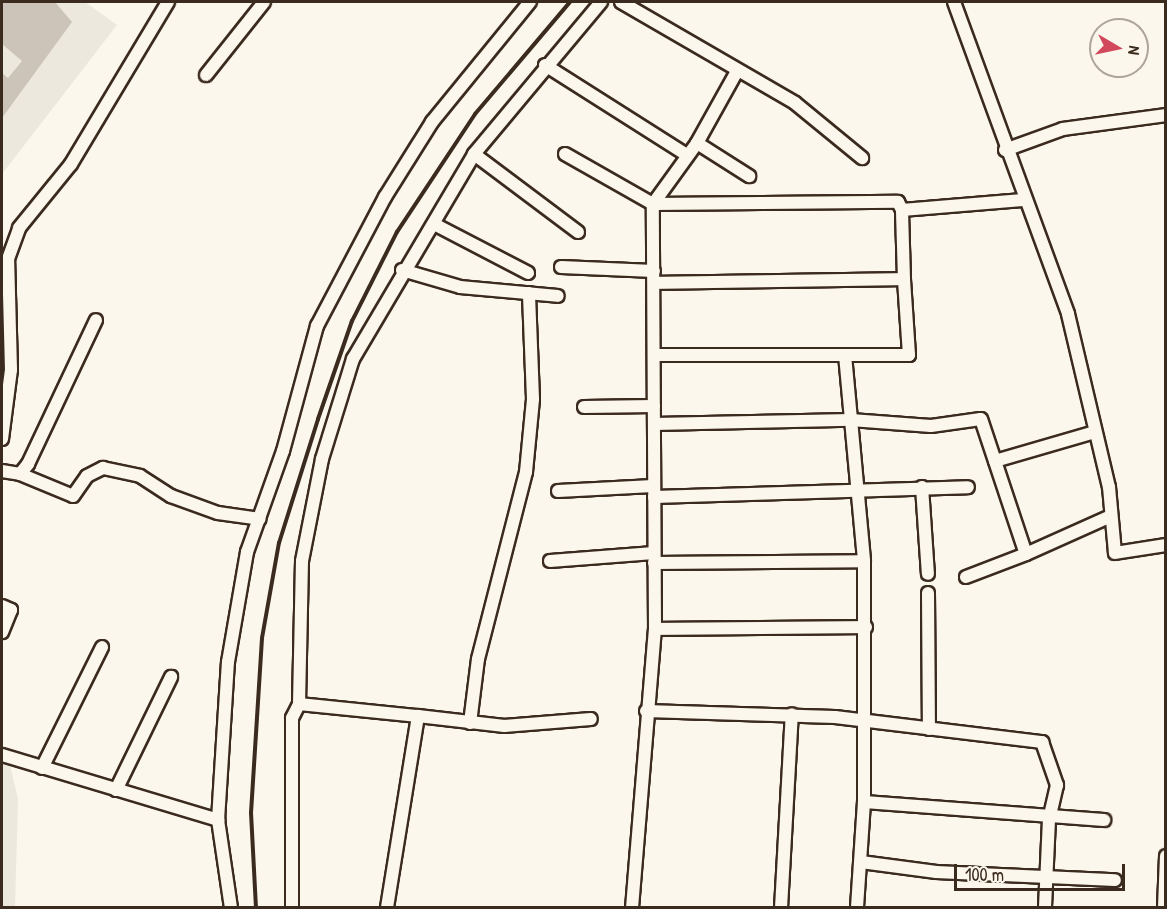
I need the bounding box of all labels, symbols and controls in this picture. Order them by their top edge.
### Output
north arrow [1089,18,1149,78]
text: N [1123,45,1146,56]
scale bar [957,852,1128,890]
text: 100 m [965,862,1004,887]

